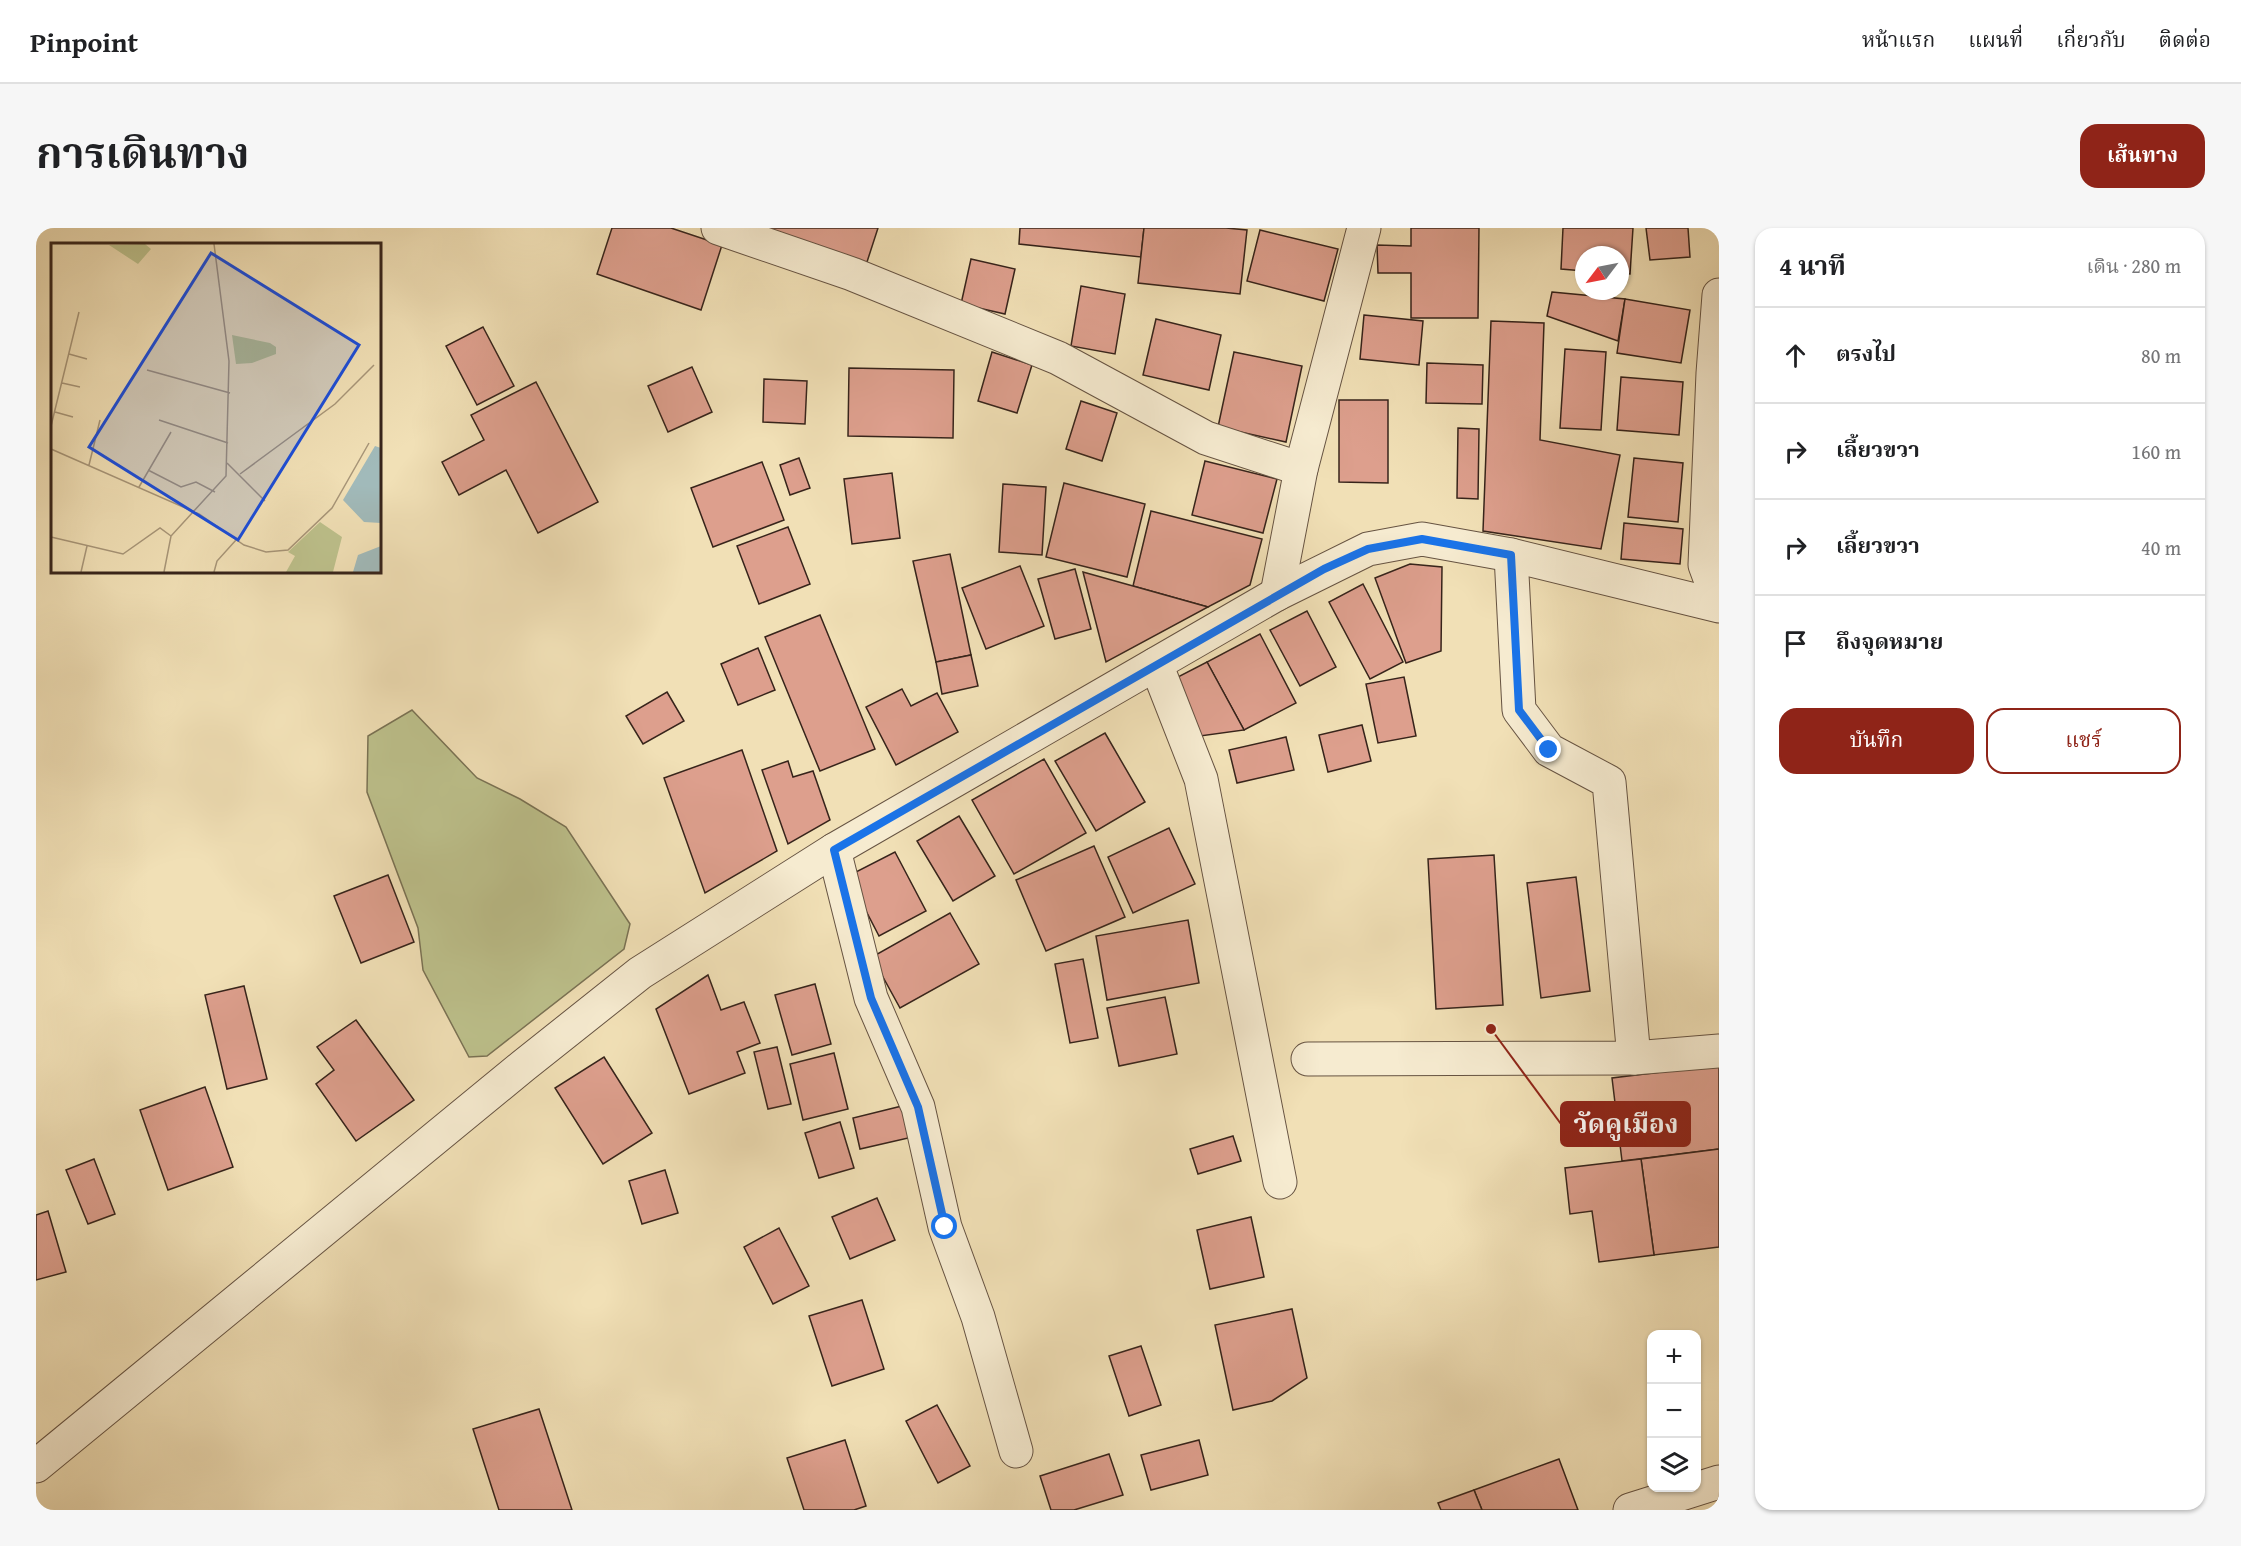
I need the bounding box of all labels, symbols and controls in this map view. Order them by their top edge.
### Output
text: Pinpoint [30,21,138,62]
text: หน้าแรก [1862,24,1935,55]
text: แผนที่ [1968,24,2023,55]
text: เกี่ยวกับ [2056,24,2126,55]
text: ติดต่อ [2159,24,2211,55]
text: การเดินทาง [36,122,249,183]
button: เส้นทาง [2080,124,2205,188]
inset map [51,243,381,573]
north arrow [1575,246,1629,300]
text: 4 นาที [1779,246,1846,285]
text: เดิน · 280 m [2086,251,2181,280]
text: ตรงไป [1836,337,1896,369]
icon: ahead [1779,339,1812,372]
text: 80 m [2141,341,2181,370]
text: เลี้ยวขวา [1836,433,1920,465]
icon: right [1779,435,1812,468]
text: 160 m [2131,437,2181,466]
text: เลี้ยวขวา [1836,529,1920,561]
icon: right [1779,531,1812,564]
text: 40 m [2141,533,2181,562]
text: ถึงจุดหมาย [1836,625,1943,657]
icon: arrive [1779,627,1812,660]
button: บันทึก [1779,708,1974,774]
button: แชร์ [1986,708,2181,774]
route end [1535,736,1561,762]
callout: วัดคูเมือง [1561,1102,1690,1146]
text: วัดคูเมือง [1574,1104,1678,1143]
route start [931,1213,957,1239]
map controls [1647,1330,1701,1492]
button: + [1647,1330,1701,1384]
button: − [1647,1384,1701,1438]
button: layers [1647,1438,1701,1492]

